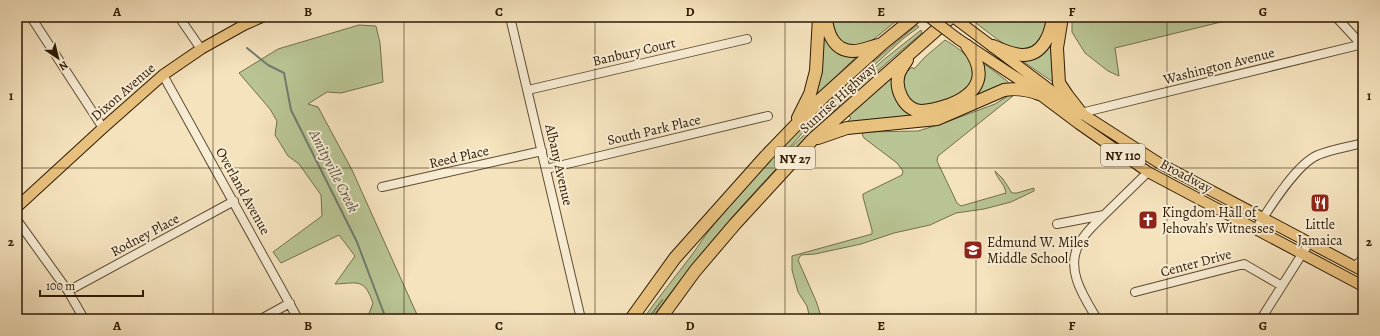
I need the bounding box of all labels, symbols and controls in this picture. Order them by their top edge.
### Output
text: A [112,3,122,20]
text: B [304,3,312,20]
text: C [495,3,503,20]
text: D [685,3,695,20]
text: E [877,3,885,20]
text: F [1069,3,1076,20]
text: G [1259,3,1267,20]
street label: Banbury Court [591,33,678,71]
north arrow [38,38,78,78]
street label: Washington Avenue [1160,43,1277,89]
text: N [56,57,71,74]
street label: Sunrise Highway [795,58,881,138]
street label: Dixon Avenue [87,59,159,125]
text: 1 [9,87,14,104]
text: 1 [1367,87,1372,104]
street label: South Park Place [605,110,703,150]
street label: Albany Avenue [540,121,578,208]
water label: Amityville Creek [304,125,364,216]
street label: Reed Place [427,141,491,173]
street label: Overland Avenue [211,144,275,238]
road number: NY 110 [1101,144,1145,166]
road number: NY 27 [775,147,815,169]
street label: Broadway [1157,154,1216,198]
restaurant icon: Little Jamaica [1309,192,1331,214]
place label: Kingdom Hall of Jehovah’s Witnesses [1162,203,1274,238]
street label: Rodney Place [107,209,183,261]
church icon: Kingdom Hall of Jehovah’s Witnesses [1137,209,1159,231]
place label: Little Jamaica [1297,215,1343,250]
text: 2 [8,233,15,250]
place label: Edmund W. Miles Middle School [987,233,1089,268]
text: 2 [1366,233,1373,250]
school or university icon: Edmund W. Miles Middle School [962,239,984,261]
street label: Center Drive [1158,244,1234,282]
scale bar [40,272,143,298]
text: 100 m [46,278,75,294]
text: A [112,317,122,334]
text: B [304,317,312,334]
text: C [495,317,503,334]
text: D [685,317,695,334]
text: E [877,317,885,334]
text: F [1069,317,1076,334]
text: G [1259,317,1267,334]

